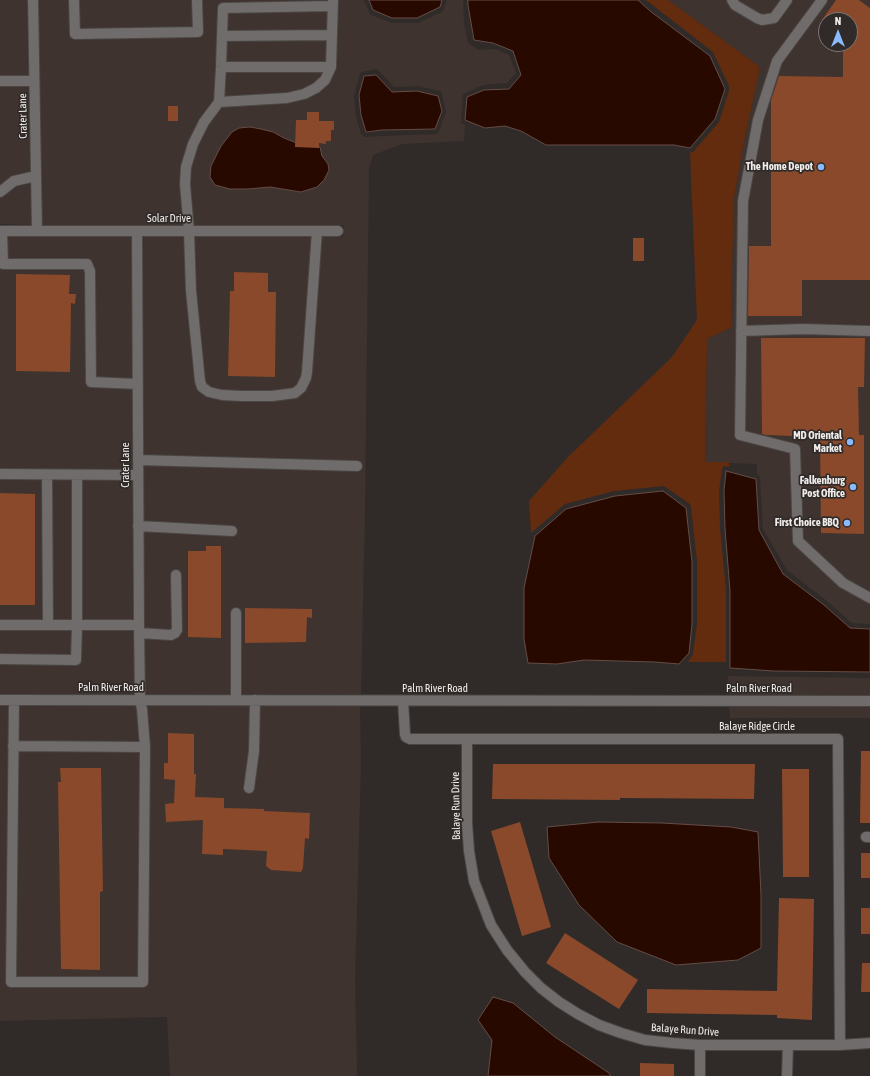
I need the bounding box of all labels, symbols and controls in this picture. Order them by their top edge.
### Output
north arrow [818,12,858,52]
text: N [835,15,841,27]
street label: Crater Lane [16,93,30,139]
place label: The Home Depot [746,160,813,174]
marker: The Home Depot [816,162,826,172]
street label: Solar Drive [147,212,191,226]
place label: MD Oriental Market [793,429,842,455]
marker: MD Oriental Market [845,437,855,447]
street label: Crater Lane [119,442,133,488]
place label: Falkenburg Post Office [800,474,845,500]
marker: Falkenburg Post Office [848,482,858,492]
place label: First Choice BBQ [775,516,839,530]
marker: First Choice BBQ [842,518,852,528]
street label: Palm River Road [78,681,144,695]
street label: Palm River Road [402,682,468,696]
street label: Palm River Road [726,682,792,696]
street label: Balaye Ridge Circle [719,720,795,734]
street label: Balaye Run Drive [449,772,463,840]
street label: Balaye Run Drive [650,1021,720,1039]

